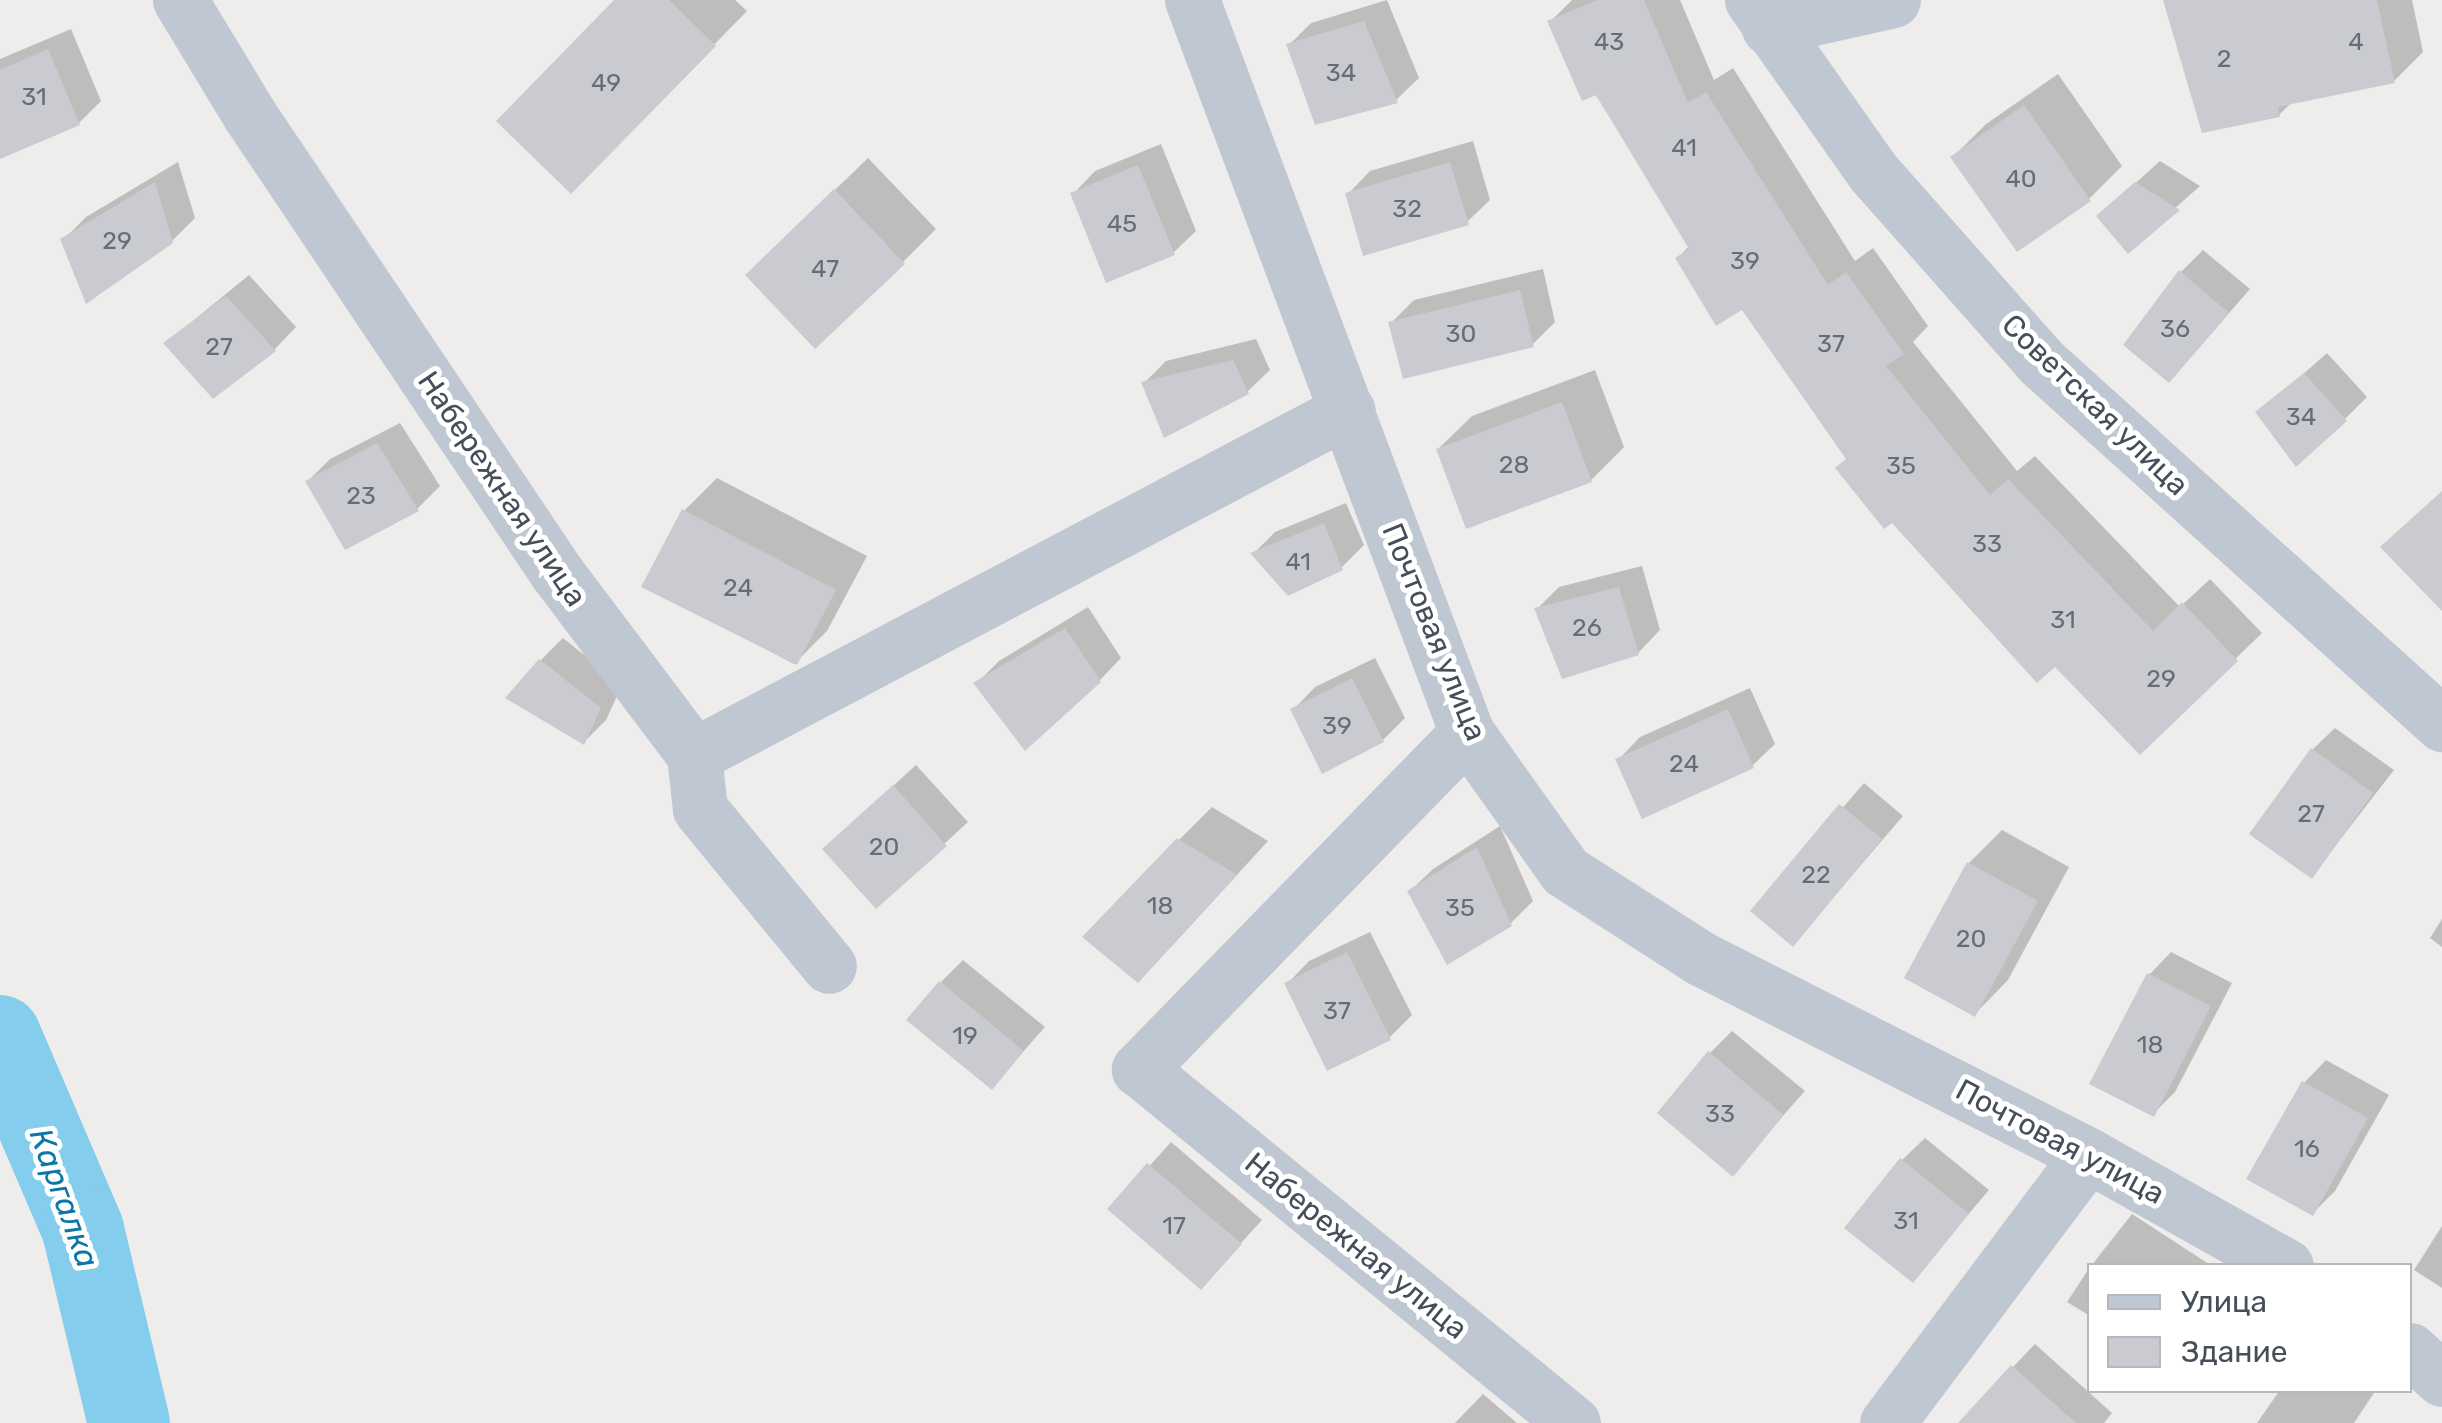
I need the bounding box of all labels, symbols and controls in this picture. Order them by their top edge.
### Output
house number: 43 [1594,27,1624,57]
house number: 4 [2348,27,2364,57]
house number: 2 [2217,44,2231,74]
house number: 34 [1326,58,1356,88]
house number: 49 [591,68,621,98]
house number: 31 [21,82,47,112]
house number: 41 [1671,133,1697,163]
house number: 40 [2005,164,2037,194]
house number: 32 [1392,194,1422,224]
house number: 45 [1107,209,1137,239]
house number: 29 [102,226,132,256]
house number: 39 [1730,246,1760,276]
house number: 47 [811,254,839,284]
street label: Советская улица [1994,307,2196,503]
house number: 36 [2160,314,2190,344]
house number: 30 [1446,319,1476,349]
house number: 37 [1817,329,1845,359]
house number: 27 [205,332,233,362]
street label: Набережная улица [410,365,594,613]
house number: 34 [2286,402,2316,432]
house number: 28 [1499,450,1529,480]
house number: 35 [1886,451,1916,481]
house number: 23 [346,481,376,511]
street label: Почтовая улица [1374,518,1494,746]
house number: 33 [1972,529,2002,559]
house number: 41 [1285,547,1311,577]
house number: 24 [723,573,753,603]
house number: 31 [2050,605,2076,635]
house number: 26 [1572,613,1602,643]
house number: 29 [2146,664,2176,694]
house number: 39 [1322,711,1352,741]
house number: 24 [1669,749,1699,779]
house number: 27 [2297,799,2325,829]
house number: 20 [869,832,899,862]
house number: 22 [1801,860,1831,890]
house number: 18 [1147,891,1173,921]
house number: 35 [1445,893,1475,923]
house number: 20 [1956,924,1986,954]
house number: 37 [1323,996,1351,1026]
house number: 19 [952,1021,978,1051]
house number: 18 [2137,1030,2163,1060]
street label: Почтовая улица [1950,1072,2170,1212]
house number: 33 [1705,1099,1735,1129]
water label: Каргалка [21,1123,107,1273]
house number: 16 [2294,1134,2320,1164]
street label: Набережная улица [1238,1145,1474,1347]
house number: 31 [1893,1206,1919,1236]
house number: 17 [1162,1211,1186,1241]
legend [2087,1263,2412,1393]
text: Улица [2181,1284,2267,1320]
text: Здание [2181,1334,2288,1370]

